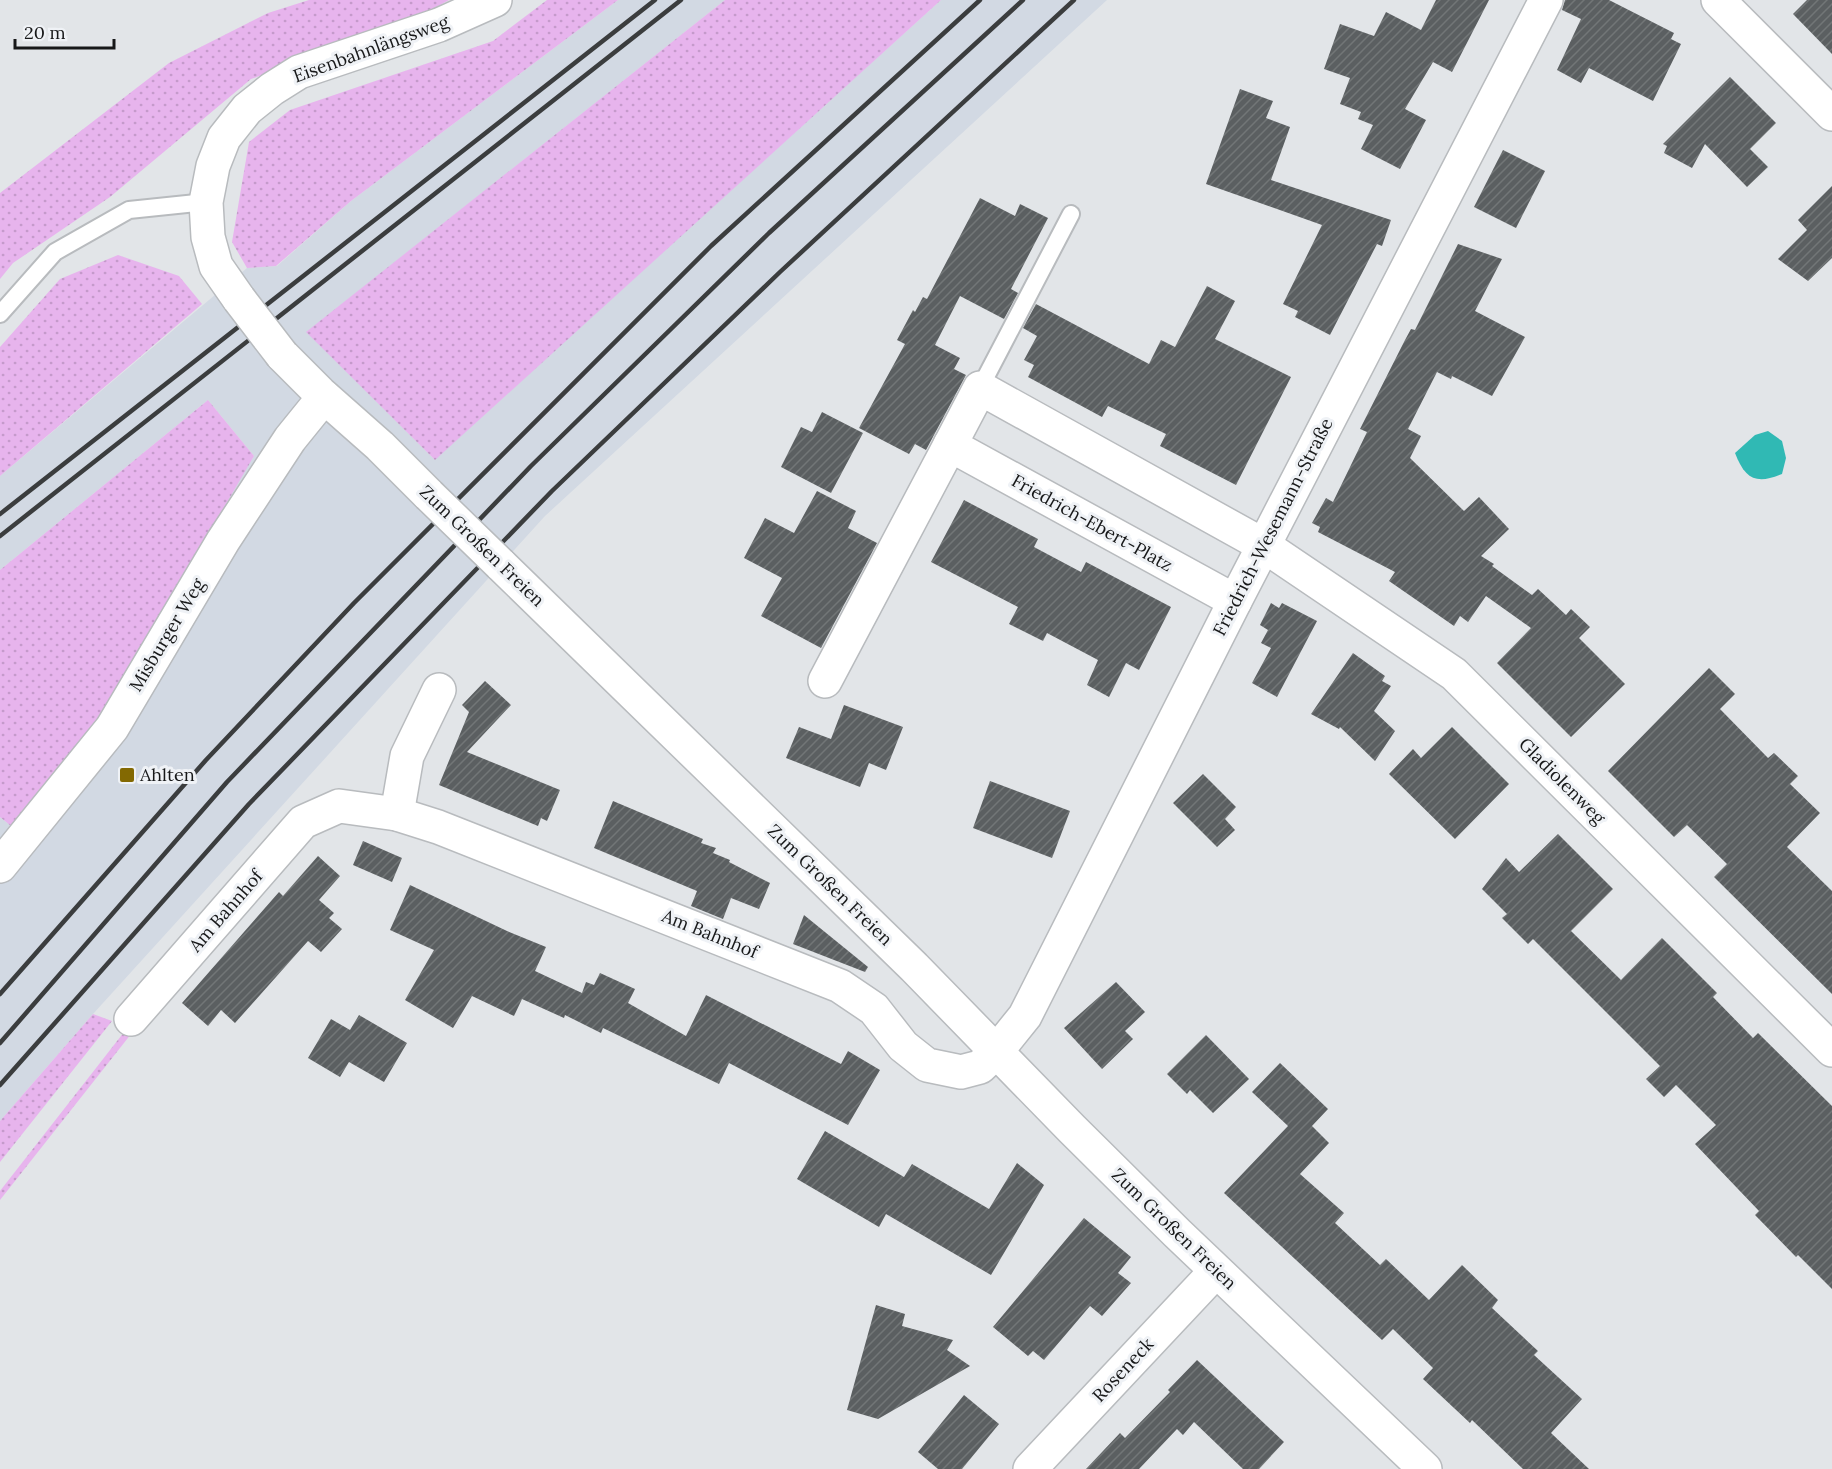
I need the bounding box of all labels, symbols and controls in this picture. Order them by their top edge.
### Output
street label: Eisenbahnlängsweg [290,9,453,87]
scale bar [15,12,114,50]
text: 20 m [24,21,66,44]
street label: Friedrich-Wesemann-Straße [1208,414,1338,640]
street label: Friedrich-Ebert-Platz [1008,469,1177,576]
street label: Zum Großen Freien [415,480,550,611]
street label: Misburger Weg [124,573,210,695]
street label: Gladiolenweg [1514,732,1611,830]
place label: Ahlten [139,763,195,786]
marker: Ahlten [118,766,136,784]
street label: Zum Großen Freien [763,819,898,950]
street label: Am Bahnhof [183,863,269,957]
street label: Am Bahnhof [658,903,763,964]
street label: Zum Großen Freien [1107,1163,1242,1294]
street label: Roseneck [1087,1332,1158,1407]

